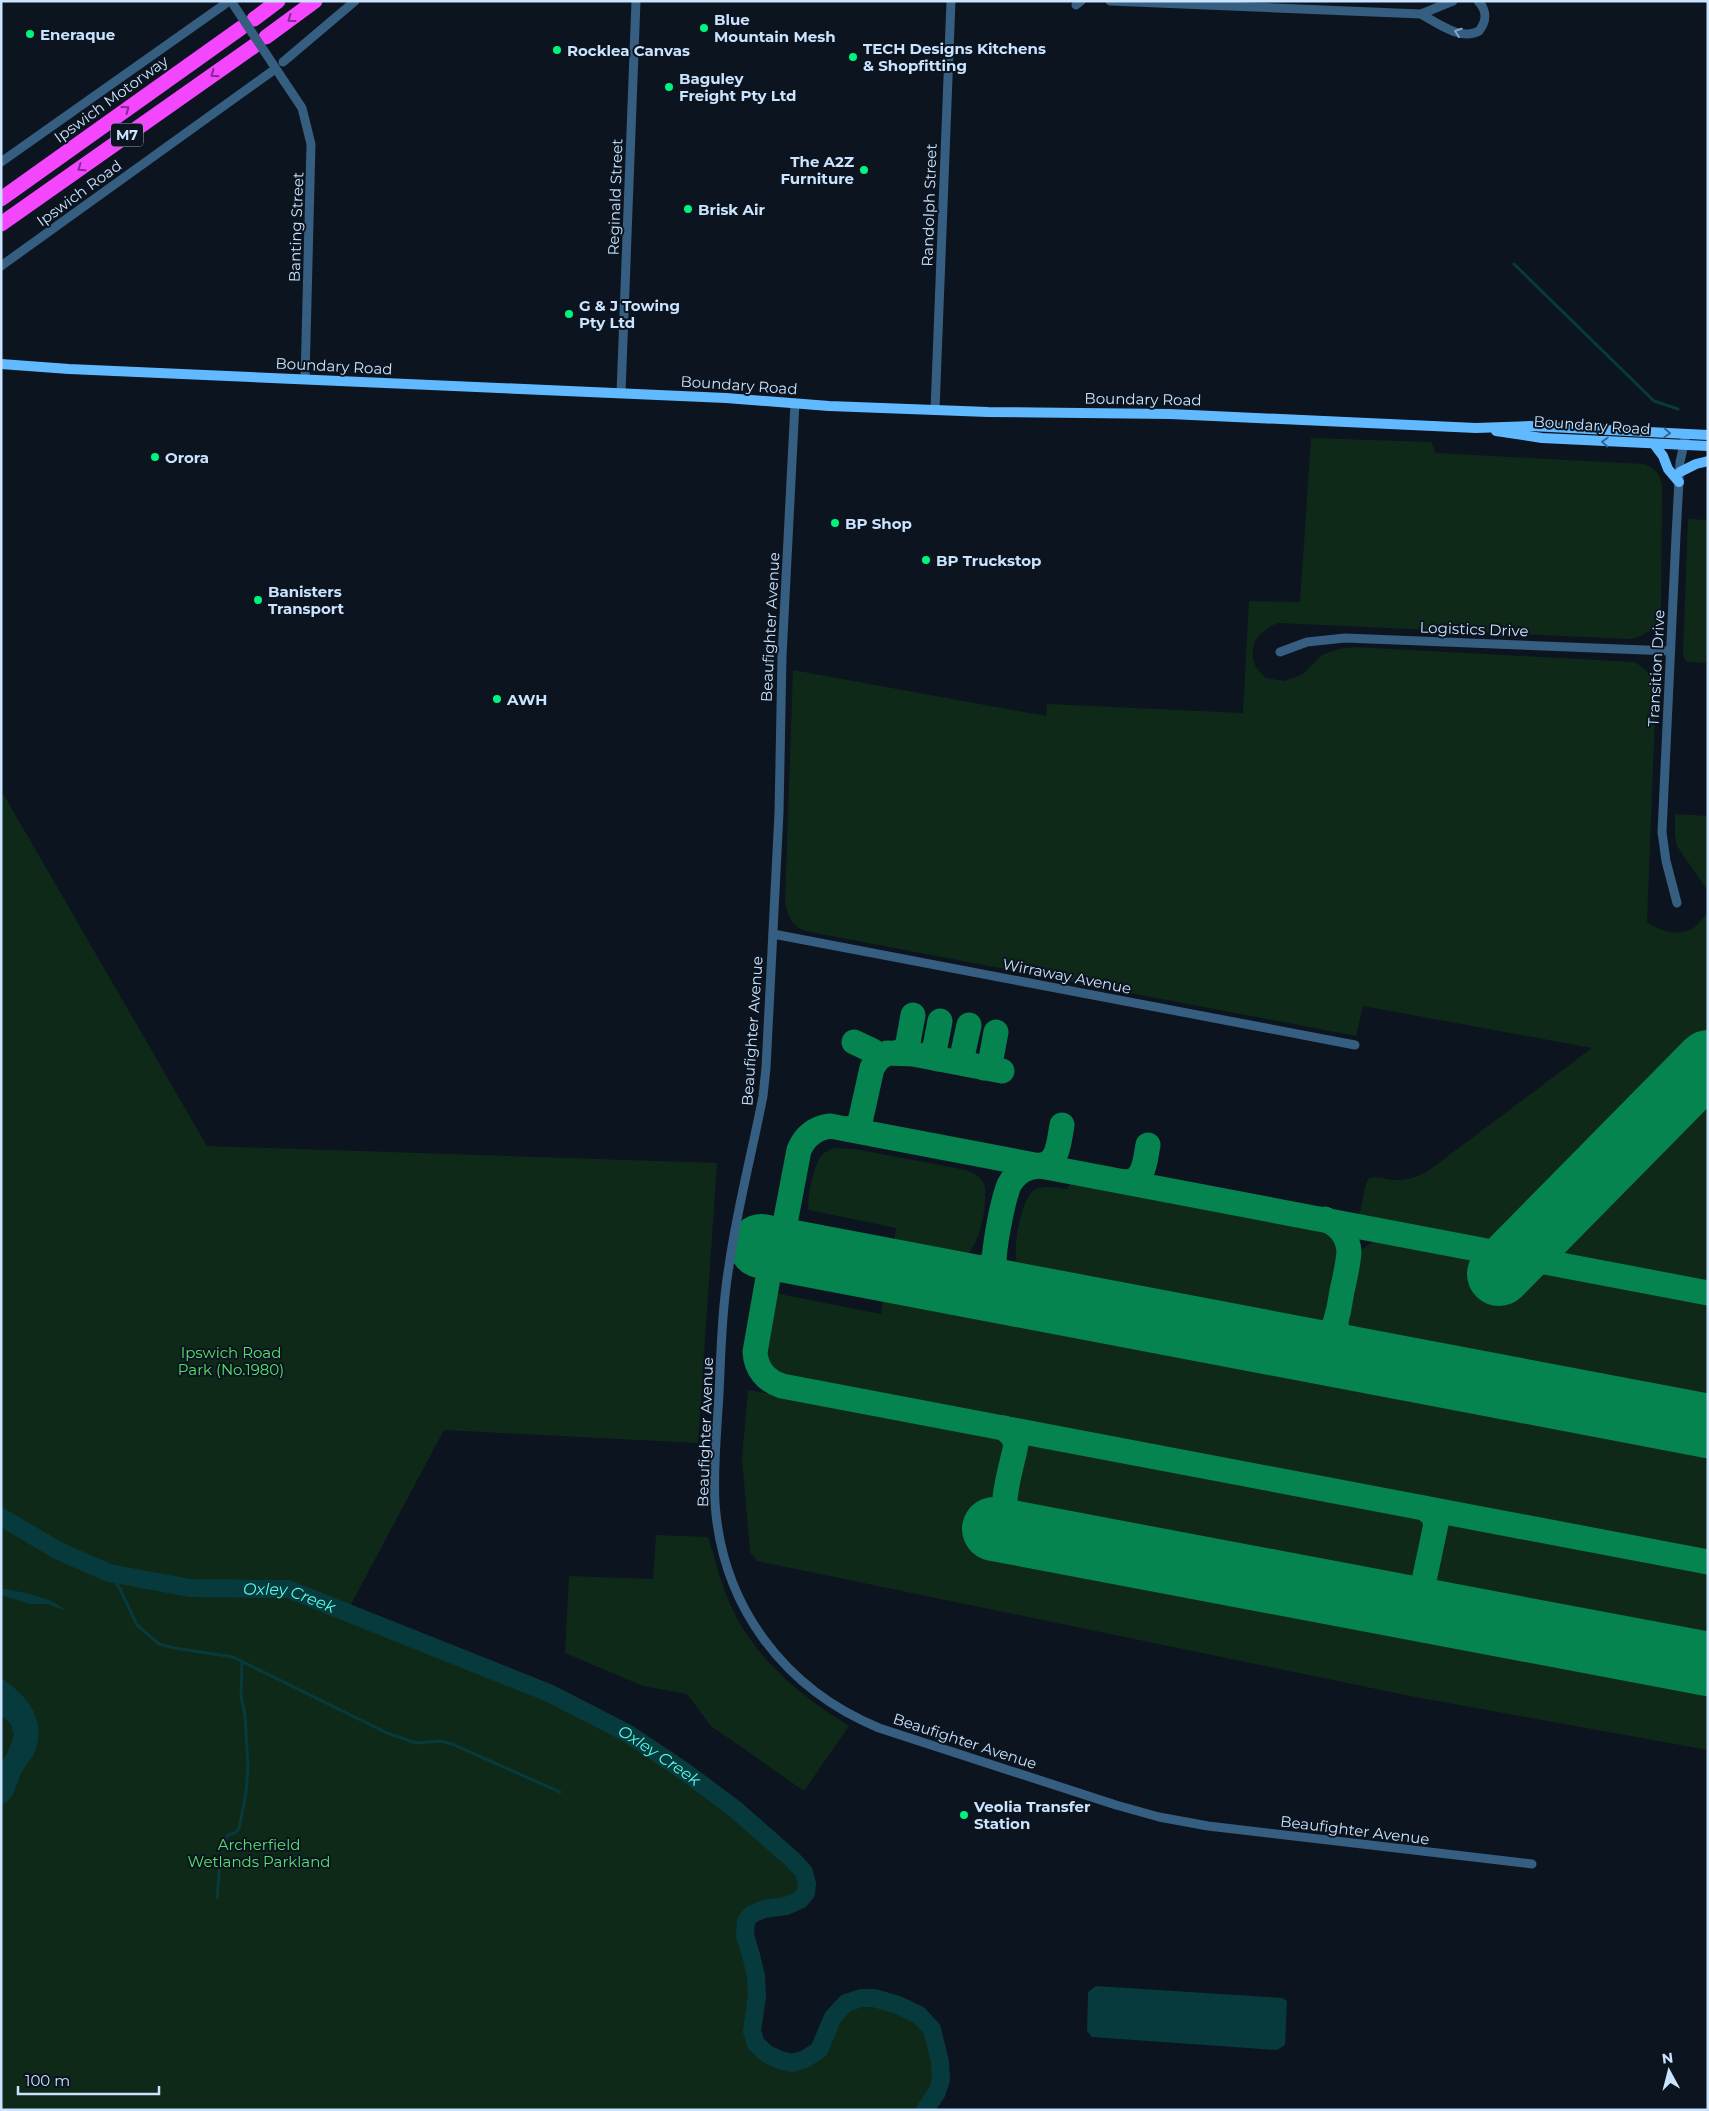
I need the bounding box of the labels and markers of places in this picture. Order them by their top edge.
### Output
place label: Blue Mountain Mesh [714,10,836,46]
marker: Blue Mountain Mesh [698,22,710,34]
place label: Eneraque [40,25,115,44]
marker: Eneraque [24,28,36,40]
place label: TECH Designs Kitchens & Shopfitting [863,39,1046,75]
place label: Rocklea Canvas [567,41,690,60]
marker: Rocklea Canvas [551,44,563,56]
marker: TECH Designs Kitchens & Shopfitting [847,51,859,63]
place label: Baguley Freight Pty Ltd [679,69,796,105]
marker: Baguley Freight Pty Ltd [663,81,675,93]
place label: The A2Z Furniture [780,152,854,188]
marker: The A2Z Furniture [858,164,870,176]
place label: Brisk Air [698,200,765,219]
marker: Brisk Air [682,203,694,215]
place label: G & J Towing Pty Ltd [579,296,680,332]
marker: G & J Towing Pty Ltd [563,308,575,320]
place label: Orora [165,448,209,467]
marker: Orora [149,451,161,463]
place label: BP Shop [845,514,912,533]
marker: BP Shop [829,517,841,529]
place label: BP Truckstop [936,551,1041,570]
marker: BP Truckstop [920,554,932,566]
place label: Banisters Transport [268,582,344,618]
marker: Banisters Transport [252,594,264,606]
place label: AWH [506,690,547,709]
marker: AWH [491,693,503,705]
place label: Veolia Transfer Station [973,1797,1091,1833]
marker: Veolia Transfer Station [958,1809,970,1821]

